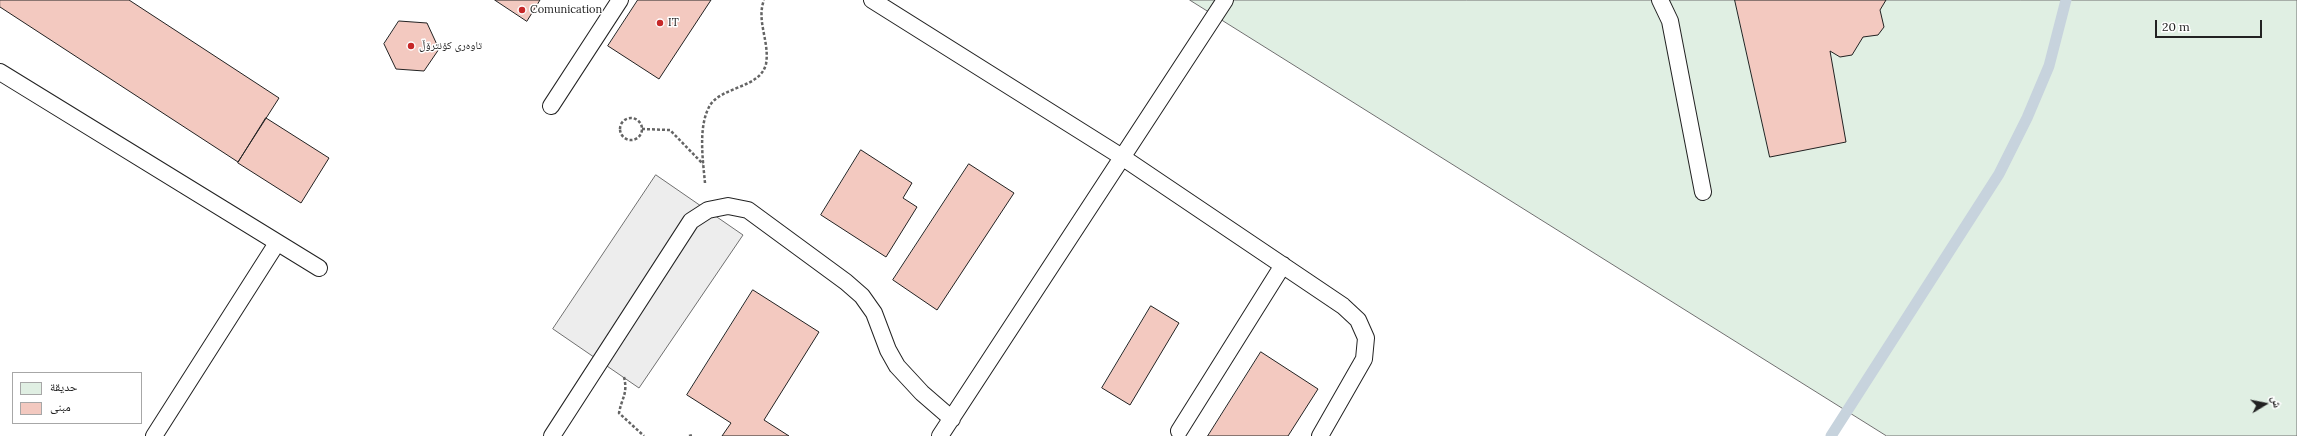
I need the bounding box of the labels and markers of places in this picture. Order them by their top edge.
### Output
place label: Comunication [530,3,602,17]
marker: Comunication [517,5,527,15]
place label: IT [668,16,679,30]
marker: IT [655,18,665,28]
place label: تاوەری کۆنترۆڵ [419,39,482,53]
marker: تاوەری کۆنترۆڵ [406,41,416,51]

